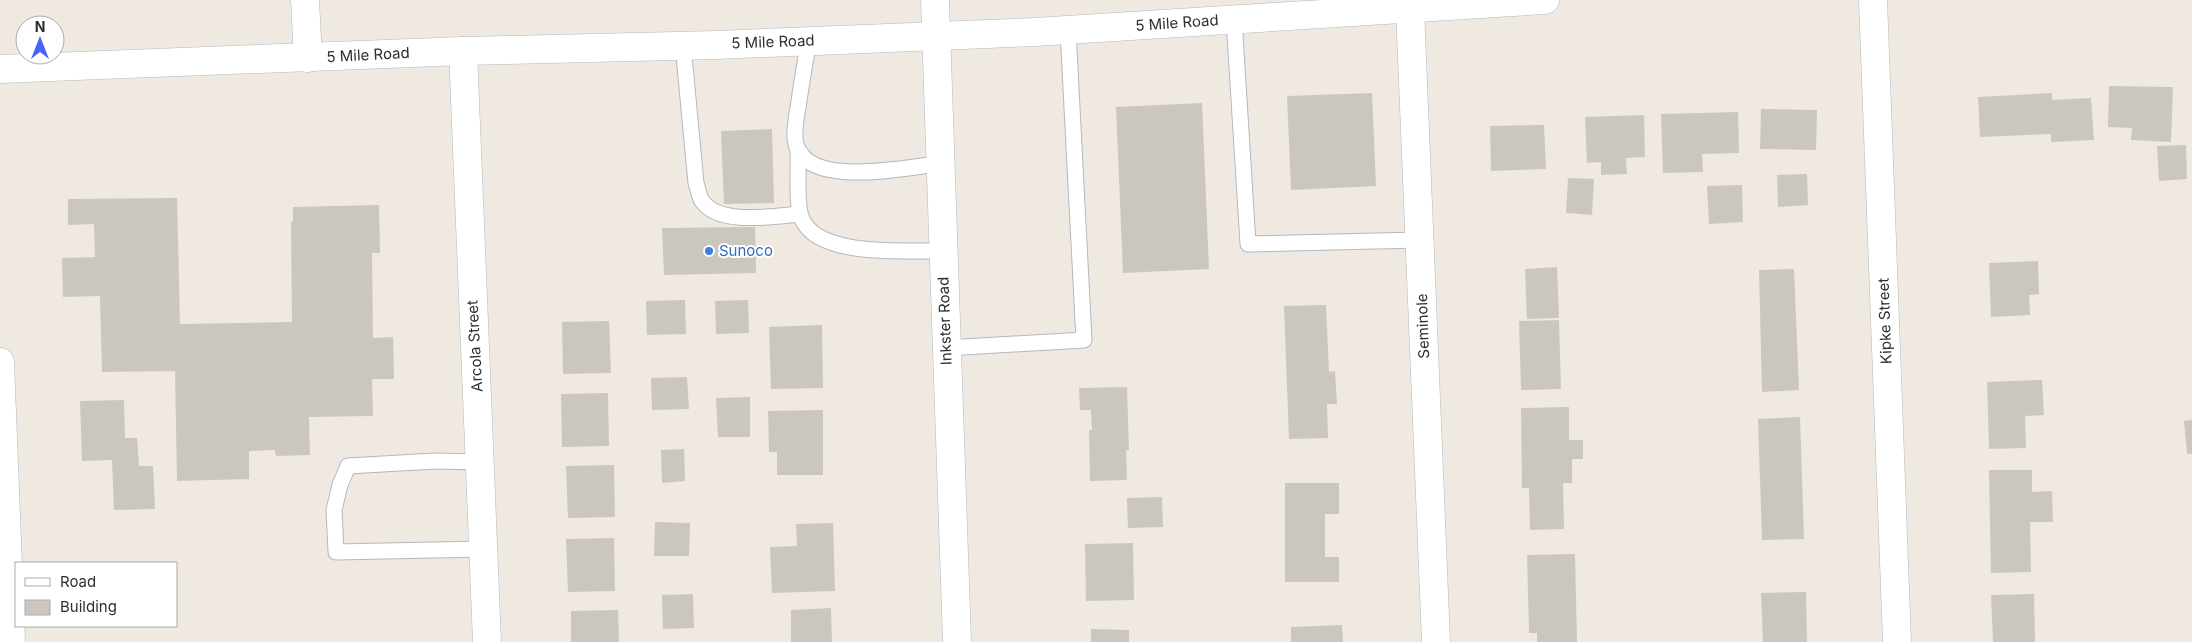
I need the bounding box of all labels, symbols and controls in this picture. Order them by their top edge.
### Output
street label: 5 Mile Road [1135,10,1219,35]
north arrow [15,15,65,65]
text: N [35,18,45,35]
street label: 5 Mile Road [731,31,815,52]
street label: 5 Mile Road [326,43,410,66]
place label: Sunoco [719,241,773,260]
marker: Sunoco [703,245,715,257]
street label: Inkster Road [933,276,956,366]
street label: Kipke Street [1873,277,1896,364]
street label: Seminole [1412,293,1433,359]
street label: Arcola Street [463,300,486,392]
legend [15,562,178,627]
text: Road [60,572,96,591]
text: Building [60,597,117,616]

